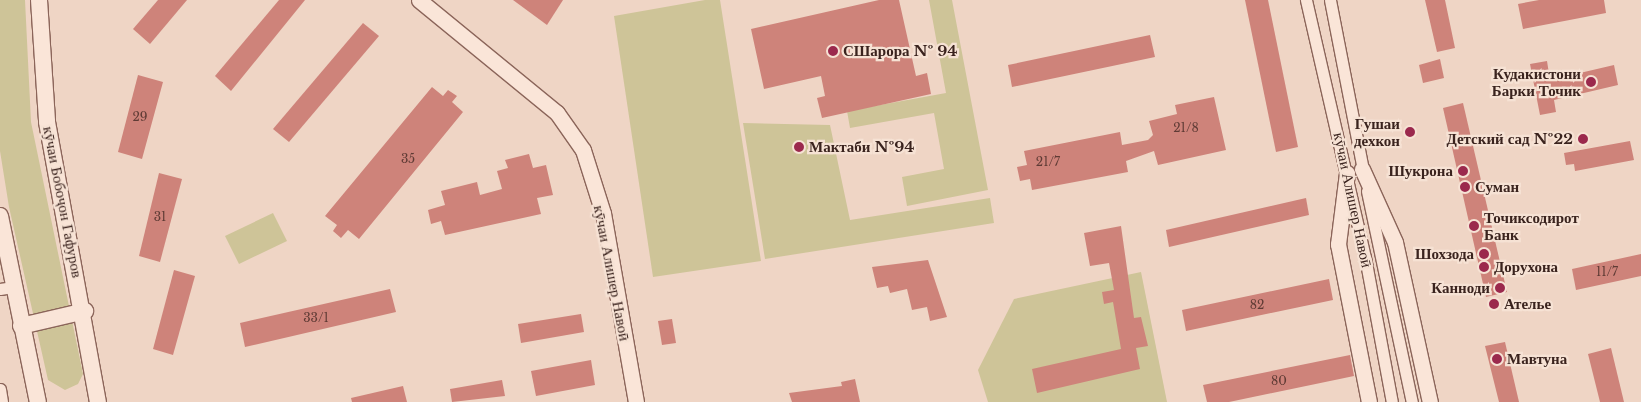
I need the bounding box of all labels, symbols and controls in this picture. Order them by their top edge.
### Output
place label: СШарора № 94 [843,42,957,60]
marker: СШарора № 94 [827,45,839,57]
place label: Кудакистони Барки Точик [1492,64,1581,99]
marker: Кудакистони Барки Точик [1585,76,1597,88]
house number: 29 [132,110,148,124]
place label: Гушаи дехкон [1354,114,1400,149]
house number: 21/8 [1173,121,1199,135]
street label: кӯчаи Бобоҷон Гафуров [39,125,87,279]
marker: Гушаи дехкон [1404,126,1416,138]
place label: Детский сад №22 [1446,130,1573,148]
street label: кӯчаи Алишер Навоӣ [1330,131,1376,269]
marker: Детский сад №22 [1577,133,1589,145]
place label: Мактаби №94 [809,138,914,156]
marker: Мактаби №94 [793,141,805,153]
house number: 35 [401,152,415,166]
house number: 21/7 [1036,155,1060,169]
place label: Шукрона [1388,162,1453,180]
marker: Шукрона [1457,165,1469,177]
place label: Суман [1475,178,1519,196]
marker: Суман [1459,181,1471,193]
street label: кӯчаи Алишер Навоӣ [590,204,634,342]
place label: Точиксодирот Банк [1484,208,1579,243]
house number: 31 [154,210,166,224]
marker: Точиксодирот Банк [1468,220,1480,232]
place label: Шохзода [1415,245,1474,263]
marker: Шохзода [1478,248,1490,260]
place label: Дорухона [1494,258,1558,276]
marker: Дорухона [1478,261,1490,273]
house number: 11/7 [1596,265,1618,279]
place label: Канноди [1431,279,1490,297]
marker: Канноди [1494,282,1506,294]
place label: Ателье [1504,295,1551,313]
house number: 82 [1250,298,1264,312]
marker: Ателье [1488,298,1500,310]
house number: 33/1 [303,311,329,325]
place label: Мавтуна [1507,350,1567,368]
marker: Мавтуна [1491,353,1503,365]
house number: 80 [1271,374,1287,388]

